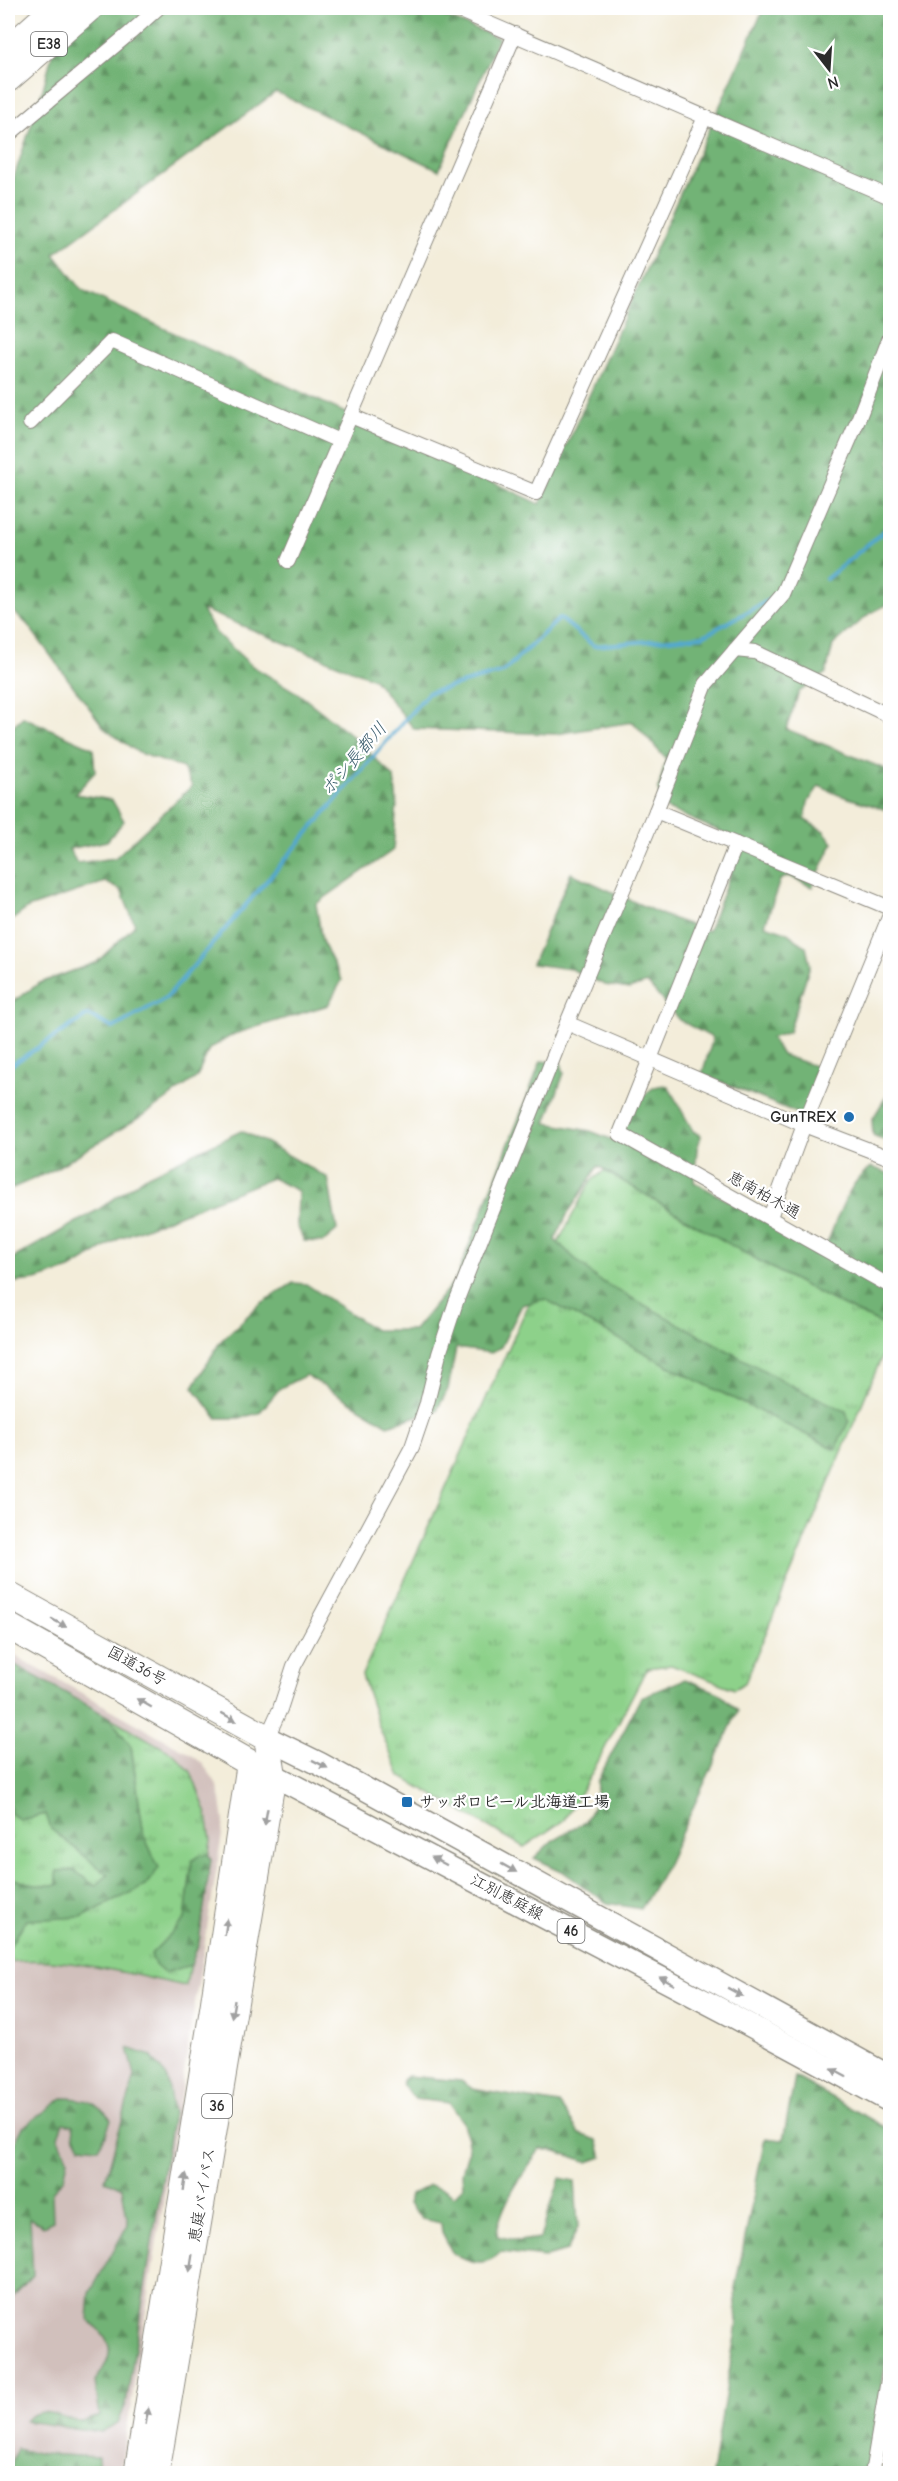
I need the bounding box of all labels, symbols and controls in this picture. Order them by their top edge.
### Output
road number: E38 [31,32,67,56]
north arrow [799,39,859,99]
text: N [825,72,841,93]
water label: ポシ長都川 [317,718,391,800]
place label: GunTREX [770,1108,837,1126]
marker: GunTREX [842,1110,856,1124]
street label: 恵南柏木通 [725,1168,803,1222]
one-way arrow [51,1618,68,1628]
street label: 国道36号 [104,1642,170,1690]
one-way arrow [136,1697,152,1708]
one-way arrow [221,1712,238,1722]
one-way arrow [311,1759,328,1769]
place label: サッポロビール北海道工場 [419,1793,610,1811]
marker: サッポロビール北海道工場 [400,1795,414,1809]
one-way arrow [261,1807,270,1826]
one-way arrow [430,1857,447,1866]
one-way arrow [501,1862,517,1873]
street label: 江別恵庭線 [467,1870,547,1924]
one-way arrow [221,1917,230,1936]
road number: 46 [558,1919,584,1943]
one-way arrow [658,1977,676,1987]
one-way arrow [727,1987,744,1997]
one-way arrow [228,1999,237,2018]
one-way arrow [830,2068,847,2078]
road number: 36 [202,2094,232,2118]
street label: 恵庭バイパス [186,2146,218,2244]
one-way arrow [181,2172,190,2191]
one-way arrow [186,2254,195,2273]
one-way arrow [143,2406,152,2425]

